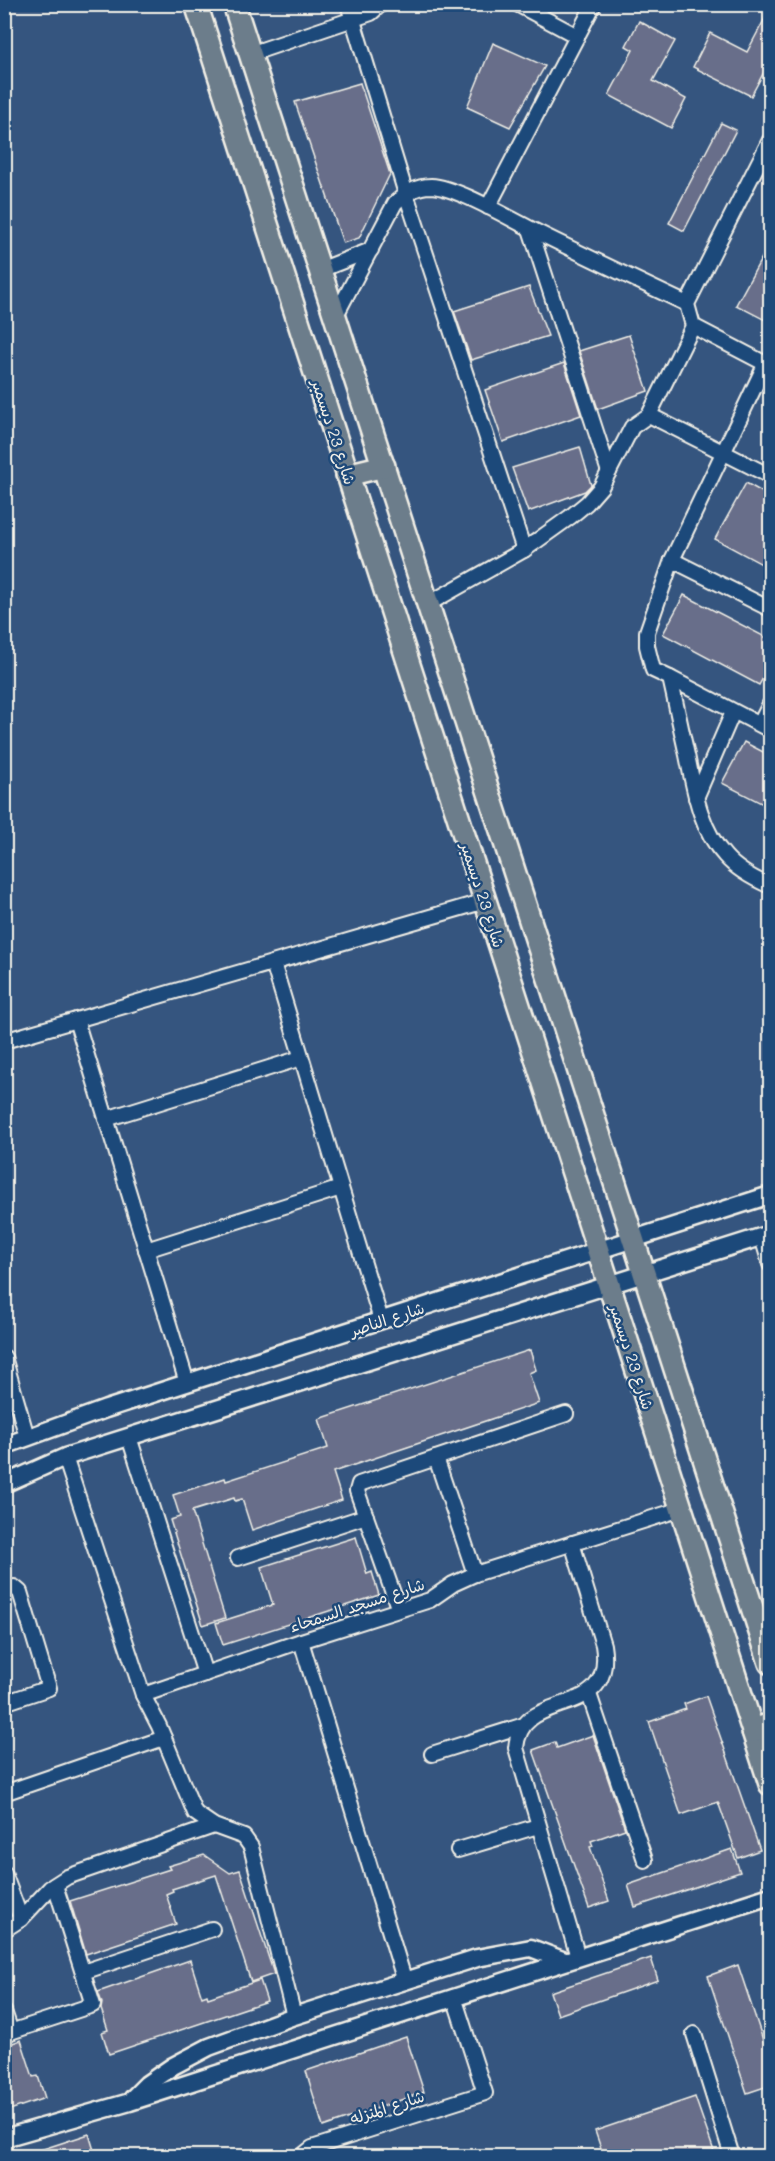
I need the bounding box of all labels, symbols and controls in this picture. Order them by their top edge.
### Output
street label: شارع 23 ديسمبر [305,375,361,488]
street label: شارع 23 ديسمبر [454,838,510,951]
street label: شارع الناصر [345,1297,427,1343]
street label: شارع 23 ديسمبر [603,1300,659,1413]
street label: شارع مسجد السمحاء [287,1573,428,1638]
street label: شارع المنزله [347,2085,427,2130]

